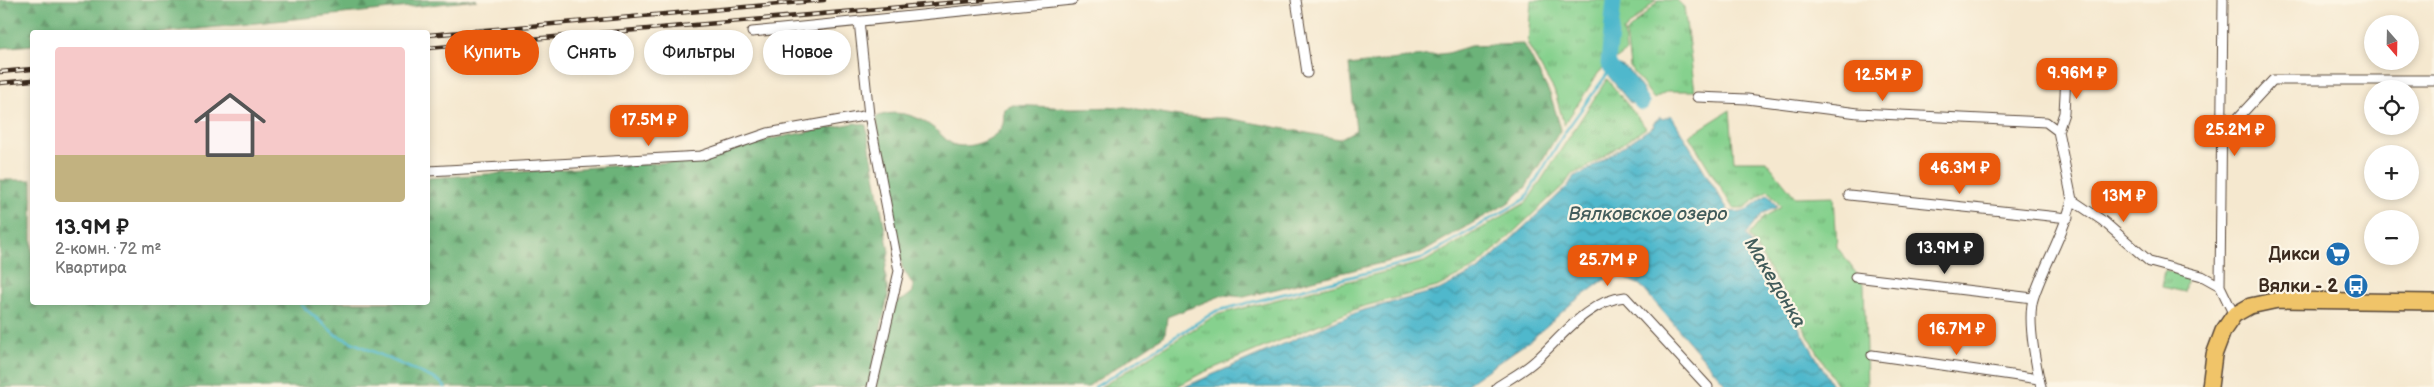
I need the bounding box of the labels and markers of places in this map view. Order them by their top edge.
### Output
pin: 9.96M ₽ [2031,58,2123,100]
pin: 12.5M ₽ [1837,59,1929,102]
pin: 17.5M ₽ [603,104,695,147]
pin: 25.2M ₽ [2189,114,2281,157]
pin: 46.3M ₽ [1914,152,2006,195]
pin: 13M ₽ [2089,180,2159,223]
pin: 13.9M ₽ [1899,232,1991,275]
supermarket icon: Дикси [2325,241,2351,267]
pin: 25.7M ₽ [1562,244,1654,287]
place label: Дикси [2268,244,2320,265]
bus stop icon: Вялки - 2 [2343,273,2369,299]
place label: Вялки - 2 [2258,276,2338,297]
pin: 16.7M ₽ [1911,314,2003,356]

